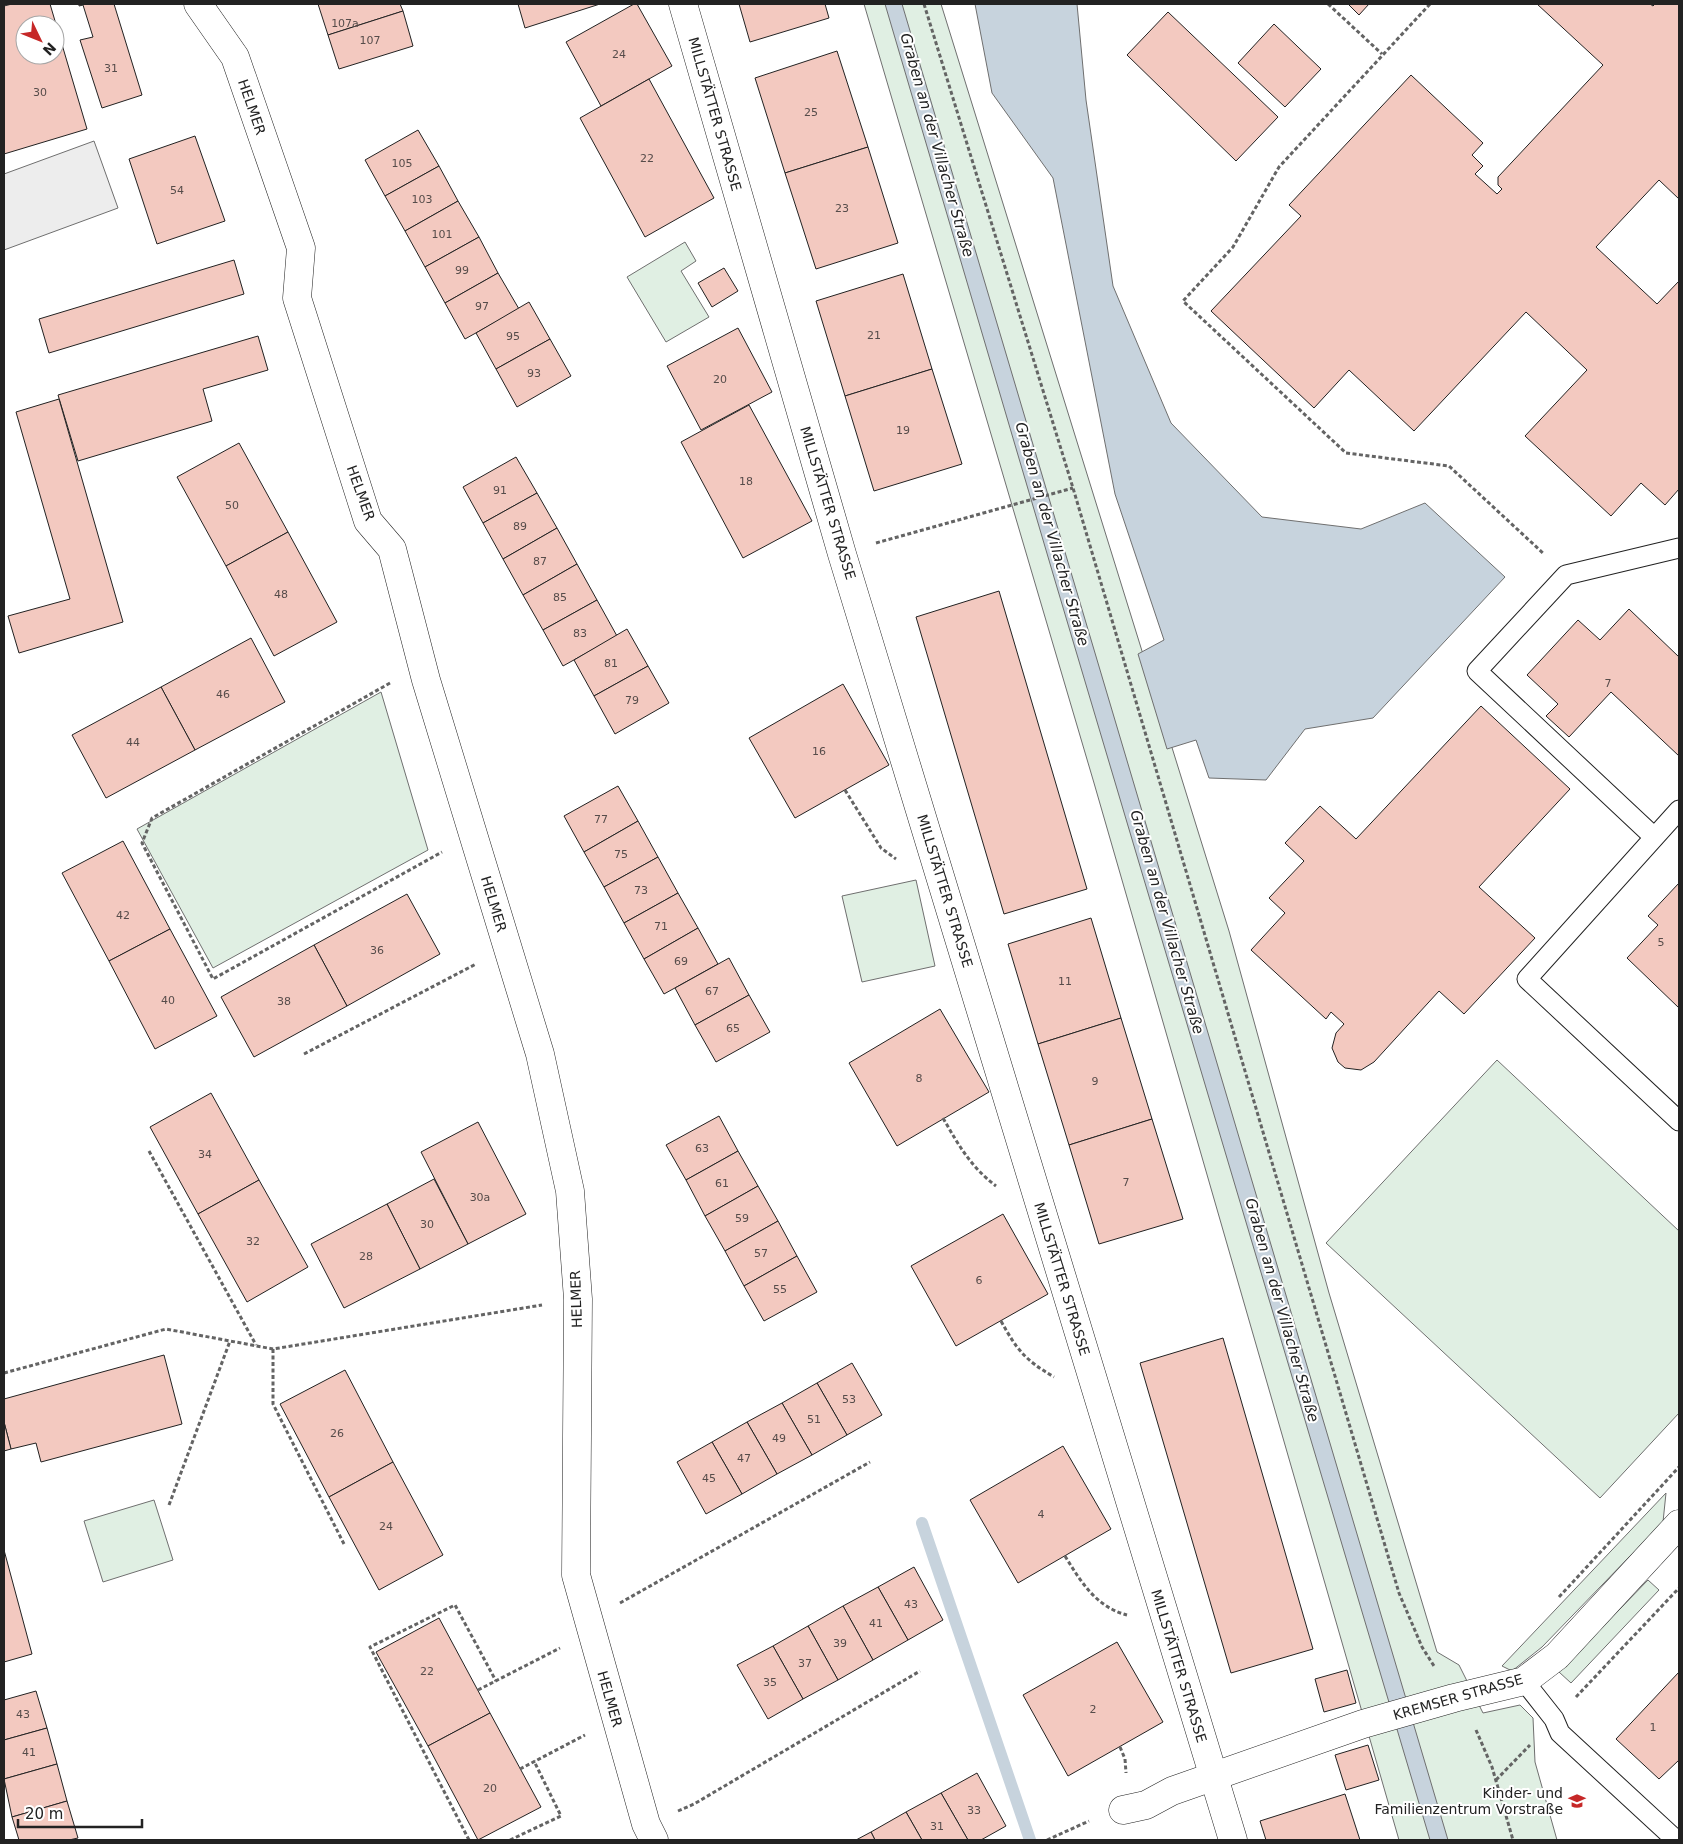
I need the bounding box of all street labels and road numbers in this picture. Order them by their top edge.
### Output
street label: MILLSTÄTTER STRASSE [685,35,746,193]
street label: HELMER [235,77,269,137]
street label: MILLSTÄTTER STRASSE [797,424,860,582]
street label: HELMER [344,463,378,523]
street label: MILLSTÄTTER STRASSE [914,812,977,970]
street label: HELMER [478,874,510,934]
street label: MILLSTÄTTER STRASSE [1031,1200,1094,1358]
street label: HELMER [567,1270,585,1328]
street label: MILLSTÄTTER STRASSE [1148,1587,1211,1745]
street label: HELMER [594,1669,626,1729]
street label: KREMSER STRASSE [1391,1671,1525,1723]

